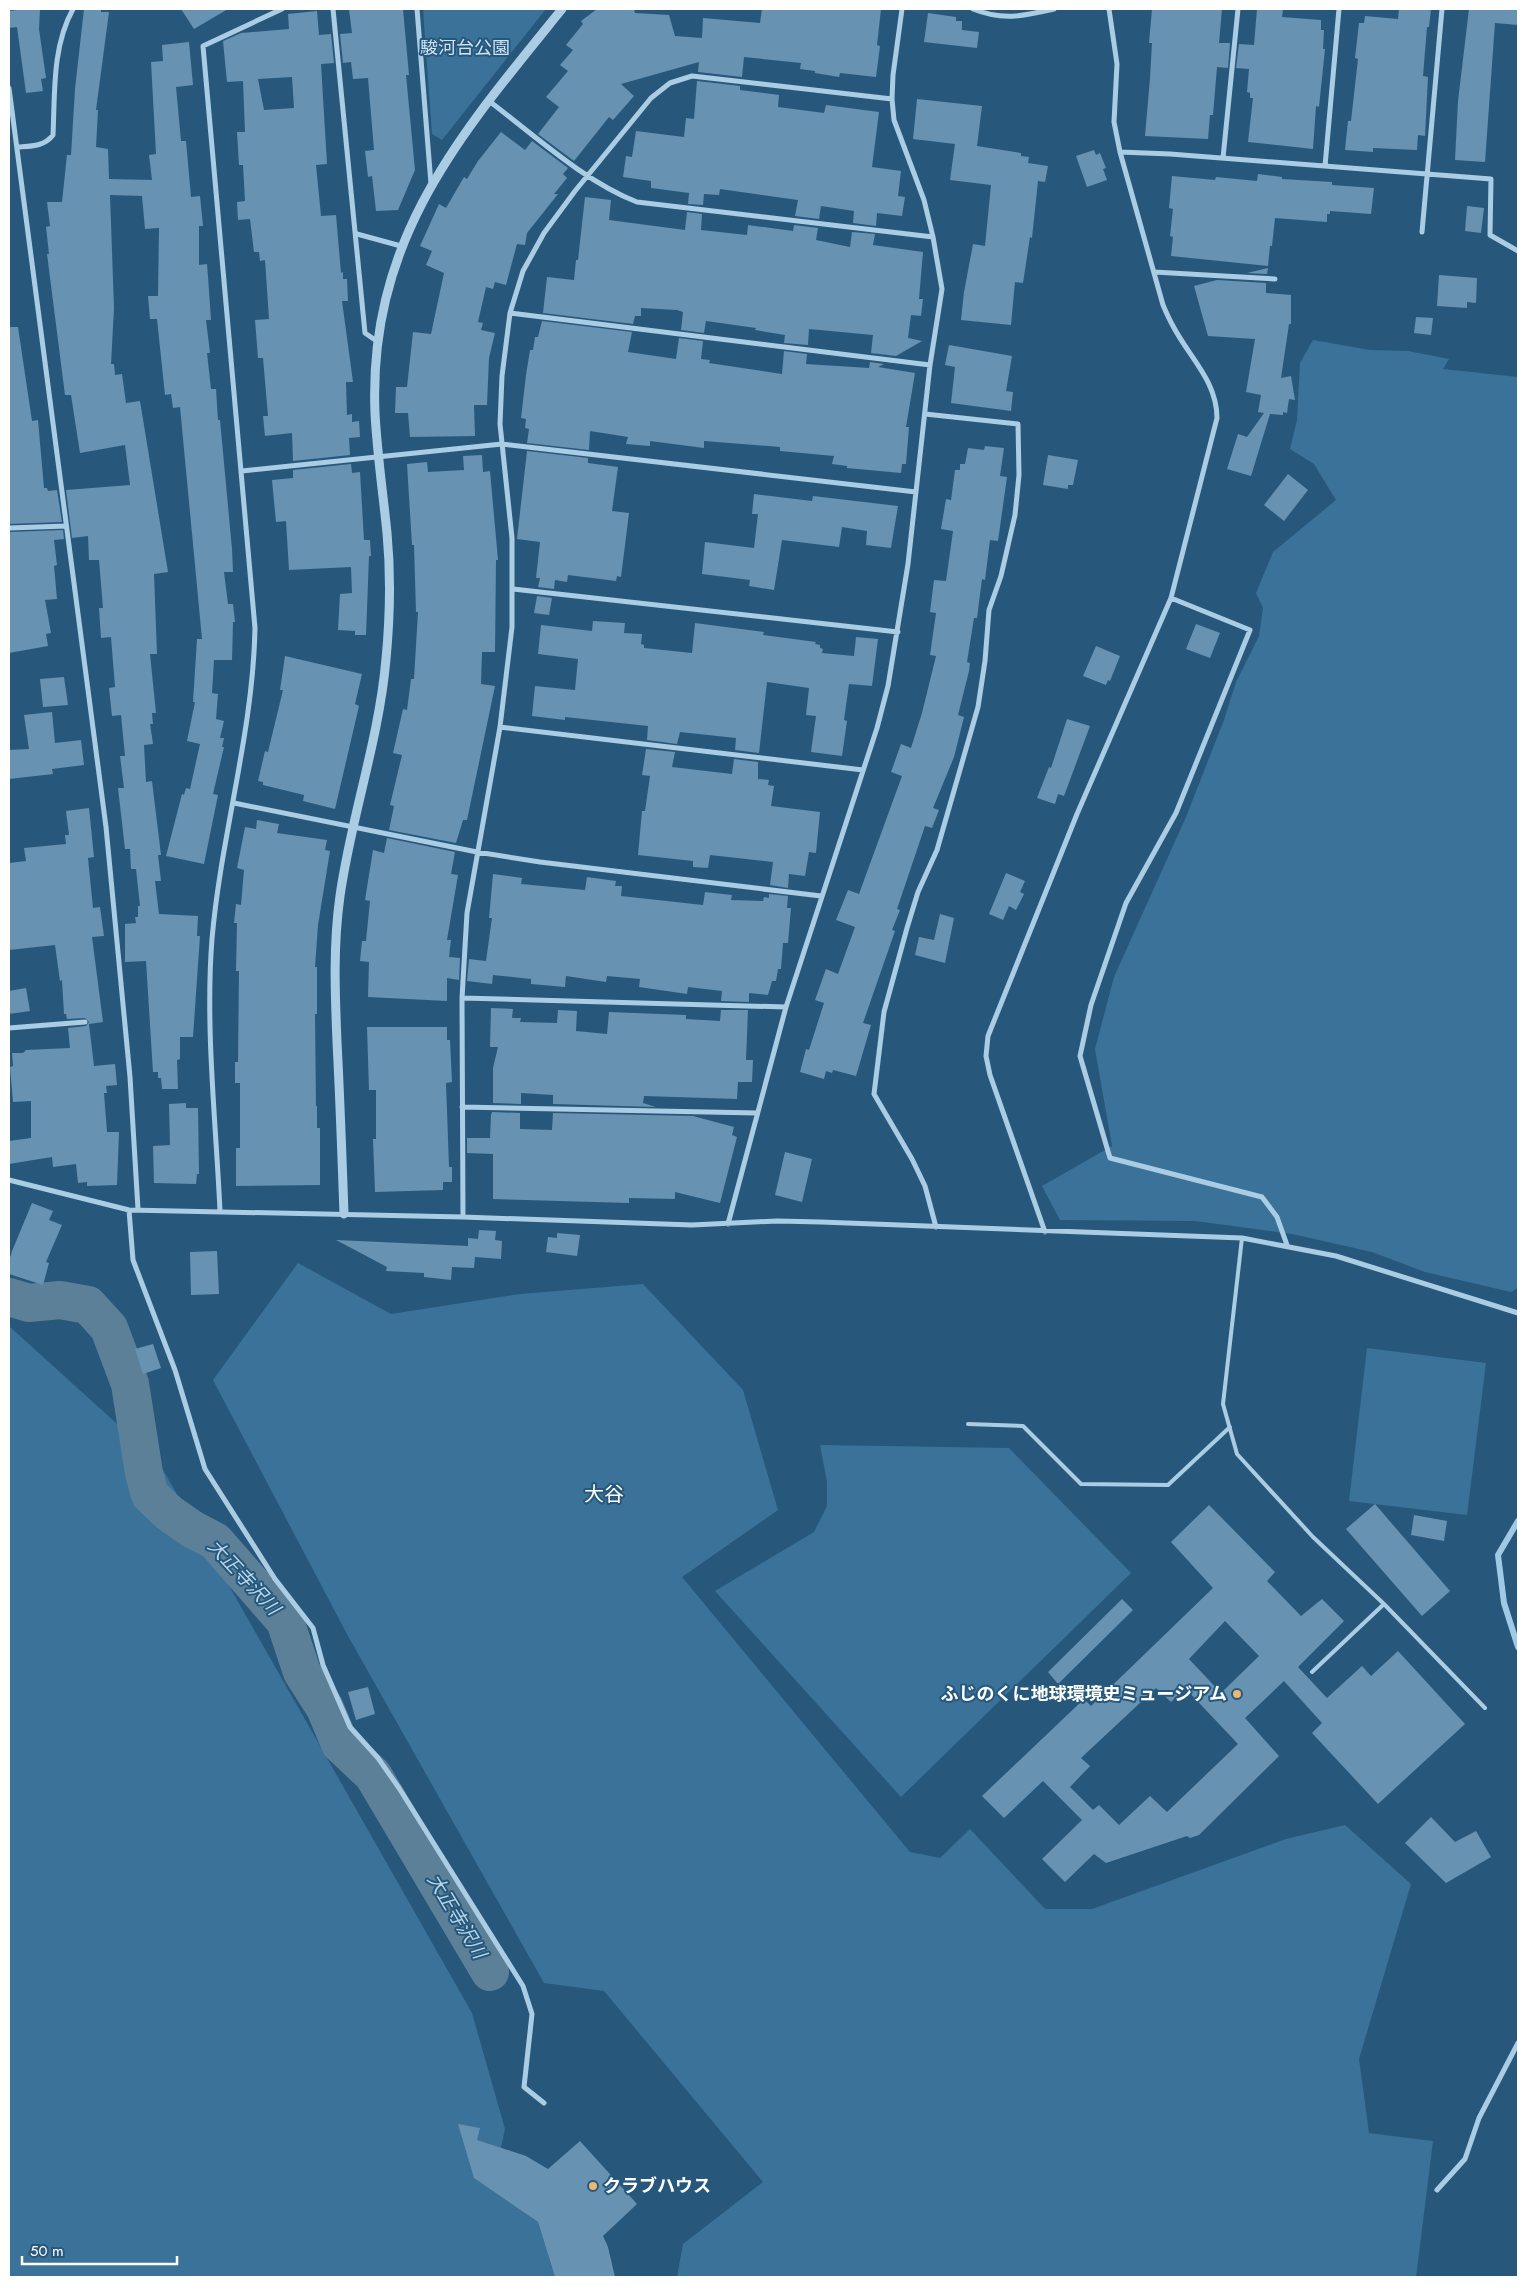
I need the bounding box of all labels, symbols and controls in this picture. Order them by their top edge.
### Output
park label: 駿河台公園 [420,35,510,61]
district label: 大谷 [584,1480,624,1509]
water label: 大正寺沢川 [202,1533,288,1622]
place label: ふじのくに地球環境史ミュージアム [941,1681,1227,1707]
marker: ふじのくに地球環境史ミュージアム [1231,1688,1243,1700]
water label: 大正寺沢川 [421,1868,494,1965]
place label: クラブハウス [603,2173,711,2199]
marker: クラブハウス [587,2180,599,2192]
scale bar [22,2234,178,2266]
text: 50 m [30,2240,64,2262]

